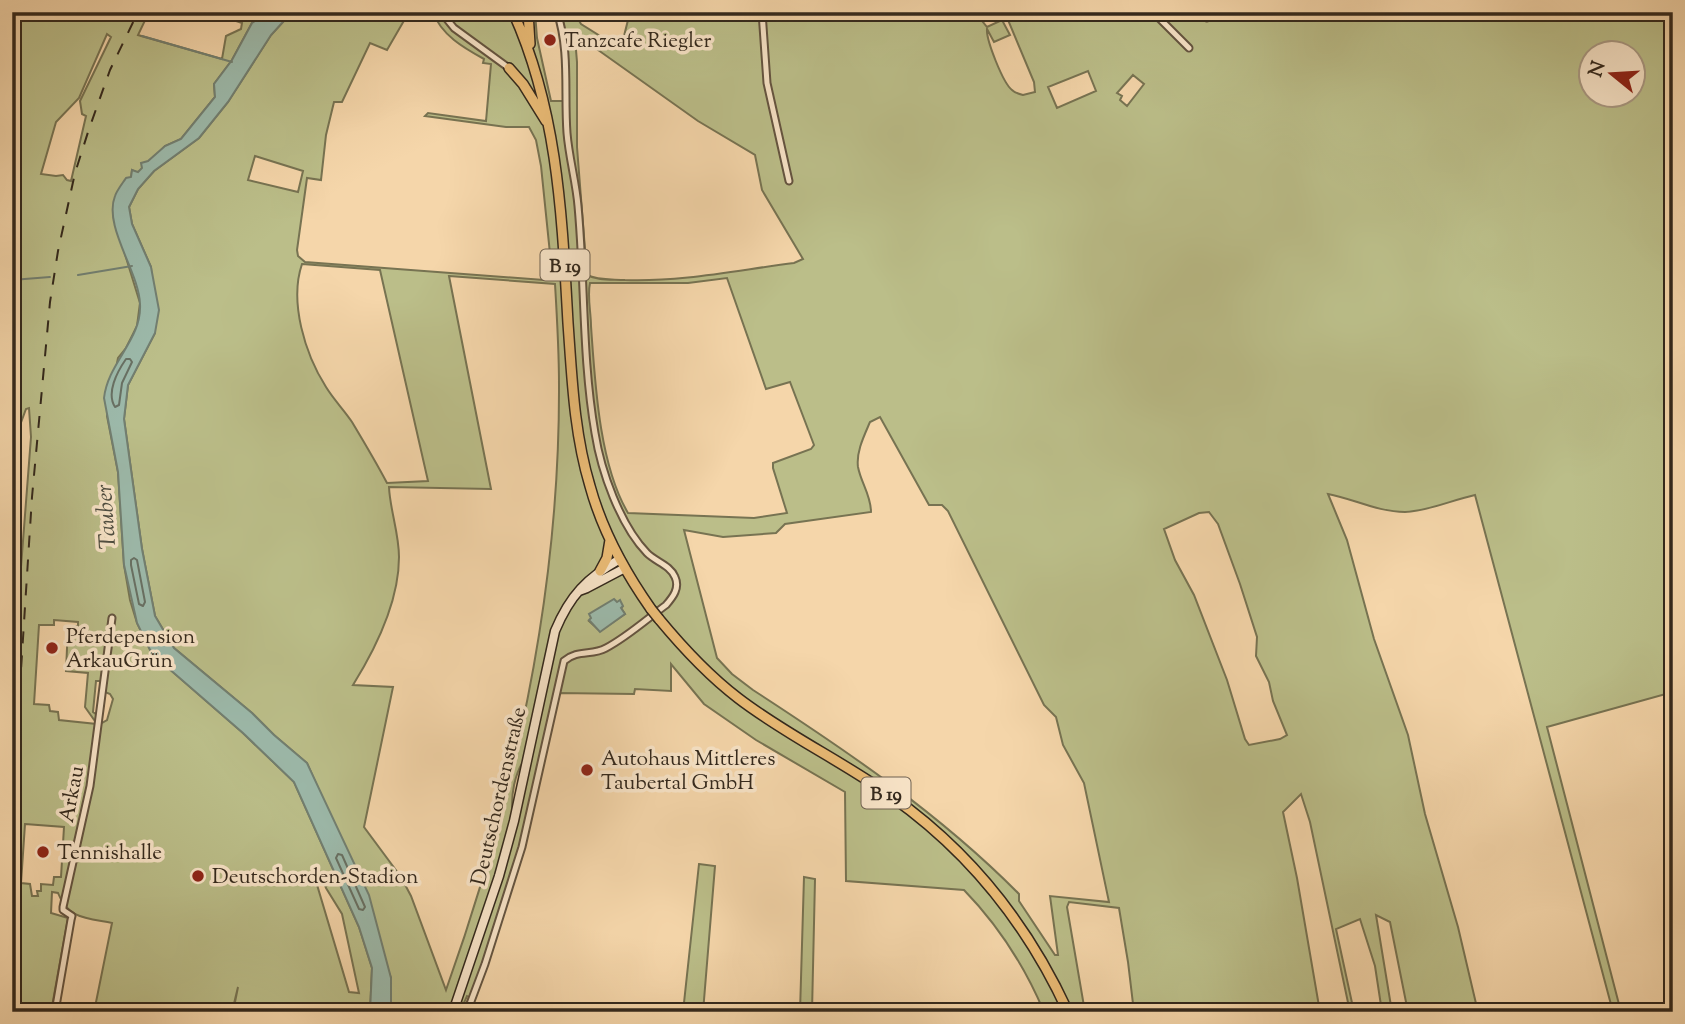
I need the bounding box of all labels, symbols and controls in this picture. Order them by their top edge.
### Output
place label: Tanzcafe Riegler [564,27,712,57]
marker: Tanzcafe Riegler [542,32,558,48]
north arrow [1576,38,1646,108]
text: N [1583,58,1613,81]
road number: B 19 [540,249,590,280]
water label: Tauber [89,483,126,550]
place label: Pferdepension ArkauGrün [66,623,195,677]
marker: Pferdepension ArkauGrün [44,640,60,656]
street label: Deutschordenstraße [465,704,535,889]
place label: Autohaus Mittleres Taubertal GmbH [601,745,775,799]
marker: Autohaus Mittleres Taubertal GmbH [579,762,595,778]
street label: Arkau [53,763,93,825]
road number: B 19 [862,778,910,808]
place label: Tennishalle [57,839,162,869]
marker: Tennishalle [35,844,51,860]
place label: Deutschorden-Stadion [212,863,418,893]
marker: Deutschorden-Stadion [190,868,206,884]

